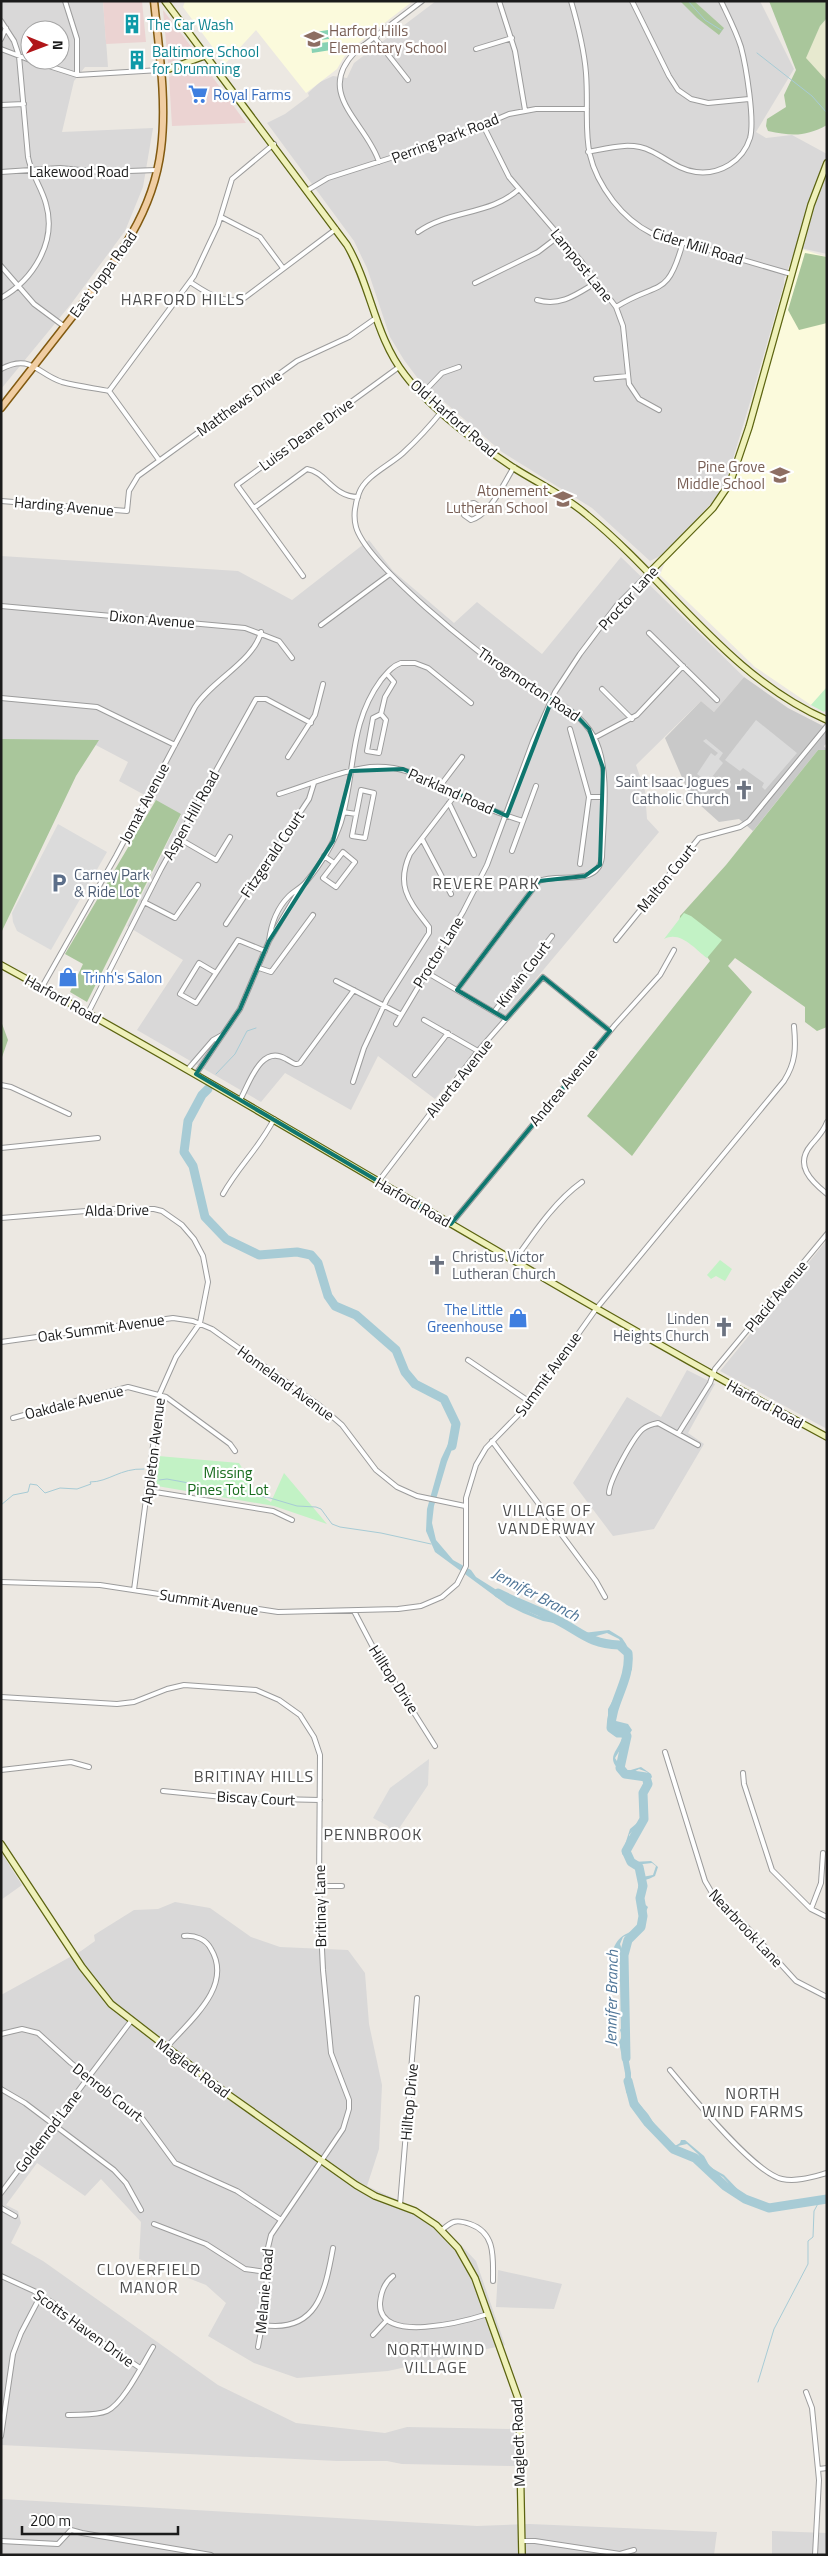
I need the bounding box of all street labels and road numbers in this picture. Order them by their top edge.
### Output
street label: Perring Park Road [388,107,502,169]
street label: Lakewood Road [29,160,129,183]
street label: Cider Mill Road [650,221,746,271]
street label: Lampost Lane [545,223,619,307]
street label: East Joppa Road [64,226,142,322]
street label: Matthews Drive [192,364,286,442]
street label: Old Harford Road [405,374,503,462]
street label: Luiss Deane Drive [254,392,358,476]
street label: Harding Avenue [13,490,115,522]
street label: Proctor Lane [593,560,663,636]
street label: Dixon Avenue [108,604,196,634]
street label: Throgmorton Road [473,641,585,727]
street label: Jomat Avenue [113,759,175,847]
street label: Parkland Road [405,762,497,820]
street label: Aspen Hill Road [157,766,225,864]
street label: Fitzgerald Court [234,805,310,902]
street label: Malton Court [631,838,701,917]
street label: Proctor Lane [407,912,469,992]
street label: Kirwin Court [491,936,556,1012]
street label: Harford Road [21,969,105,1029]
street label: Alverta Avenue [420,1034,498,1122]
street label: Andrea Avenue [524,1043,602,1131]
street label: Harford Road [371,1171,455,1233]
street label: Alda Drive [85,1198,149,1222]
street label: Placid Avenue [739,1255,813,1337]
street label: Oak Summit Avenue [36,1308,166,1348]
street label: Summit Avenue [509,1327,587,1421]
street label: Homeland Avenue [233,1340,339,1426]
street label: Harford Road [723,1374,807,1434]
street label: Oakdale Avenue [22,1379,126,1425]
street label: Appleton Avenue [135,1396,171,1506]
street label: Summit Avenue [158,1583,260,1621]
street label: Hilltop Drive [363,1640,425,1718]
street label: Biscay Court [216,1784,296,1812]
street label: Britinay Lane [308,1864,332,1948]
street label: Nearbrook Lane [704,1884,788,1972]
street label: Magledt Road [151,2032,235,2104]
street label: Denrob Court [68,2057,149,2127]
street label: Hilltop Drive [394,2062,424,2142]
street label: Goldenrod Lane [9,2085,87,2177]
street label: Melanie Road [249,2247,279,2335]
street label: Scotts Haven Drive [29,2284,139,2372]
street label: Magledt Road [505,2399,531,2487]

